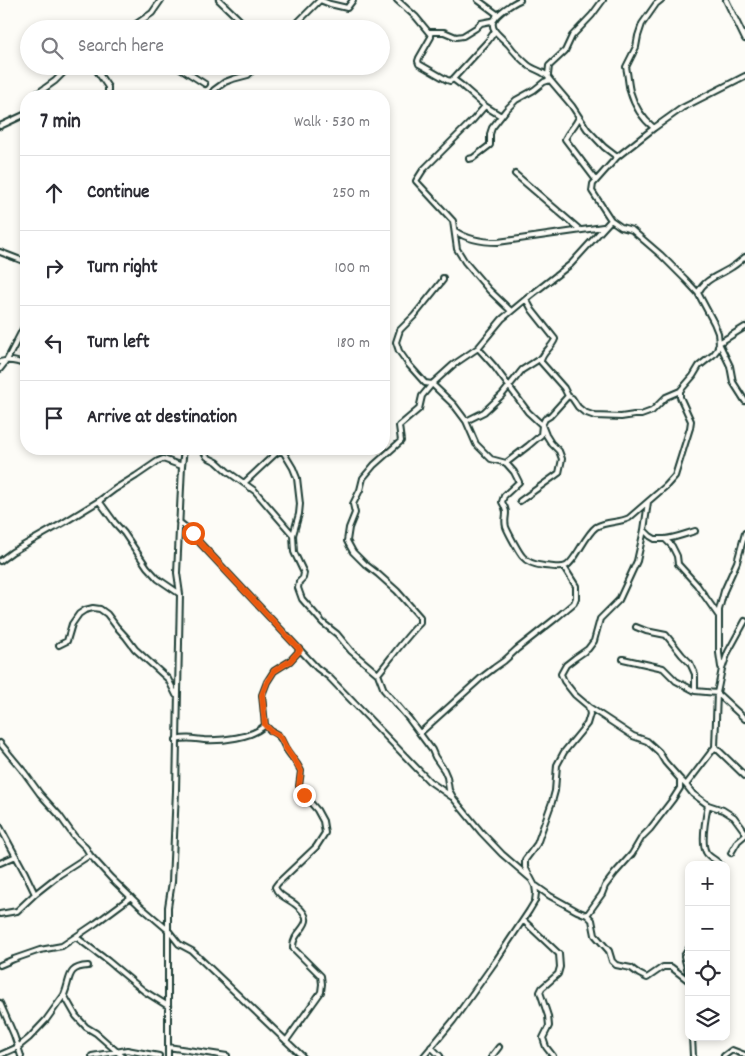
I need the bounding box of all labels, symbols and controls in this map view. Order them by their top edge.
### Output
search box [20,20,390,75]
icon: search [38,34,66,62]
text: Search here [78,34,164,61]
text: 7 min [40,108,81,138]
text: Walk · 530 m [294,111,370,134]
icon: ahead [40,179,68,207]
text: Continue [87,180,149,207]
text: 250 m [332,182,370,205]
icon: right [40,254,68,282]
text: Turn right [87,255,158,282]
text: 100 m [334,257,370,280]
icon: left [40,329,68,357]
text: Turn left [87,330,150,357]
text: 180 m [337,332,370,355]
icon: arrive [40,404,68,432]
text: Arrive at destination [87,405,237,432]
route start [182,522,205,545]
route end [293,784,316,807]
map controls [685,861,730,1041]
button: + [685,861,730,906]
button: − [685,906,730,951]
button: locate [685,951,730,996]
button: layers [685,996,730,1041]

